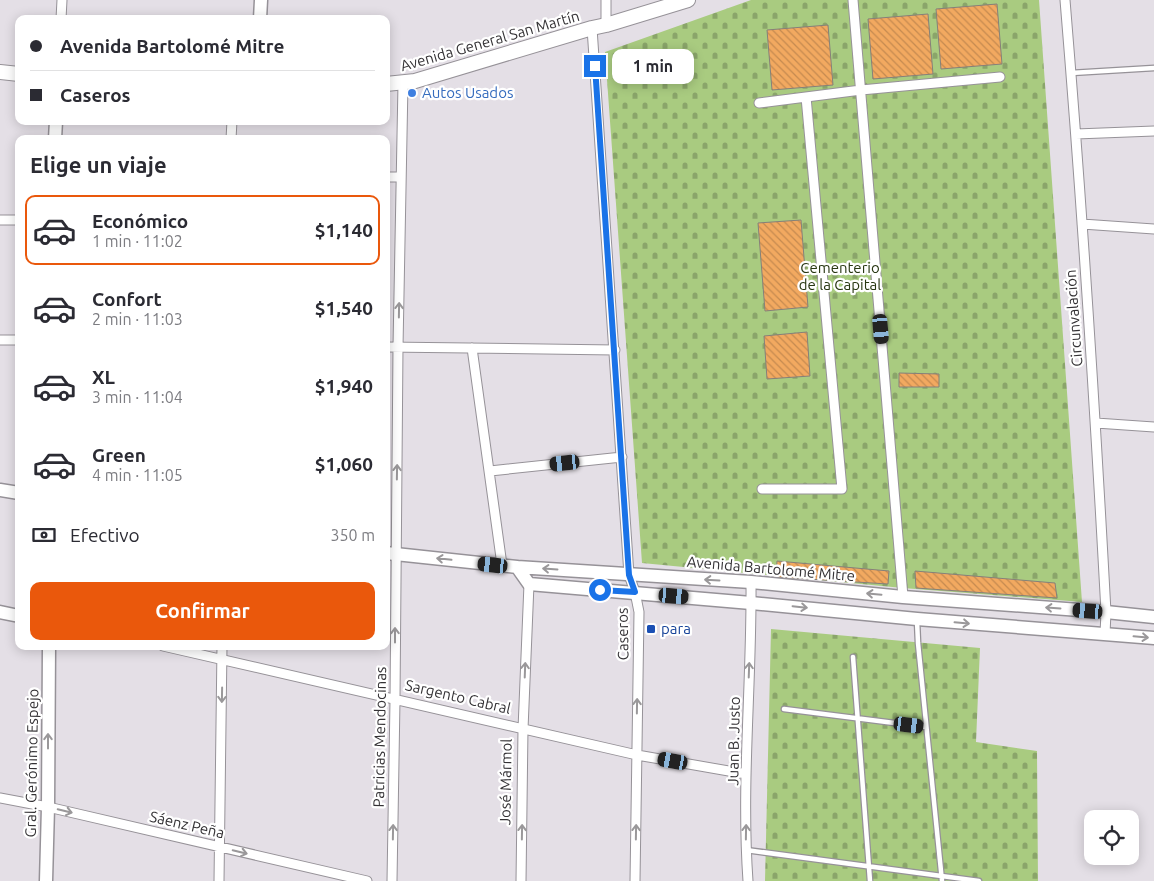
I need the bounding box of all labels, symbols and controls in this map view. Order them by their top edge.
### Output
street label: Avenida General San Martín [399,7,581,74]
text: Avenida Bartolomé Mitre [60,35,284,57]
callout: 1 min [612,48,695,84]
route end [584,55,606,77]
text: 1 min [633,57,673,75]
text: Caseros [60,84,131,106]
place label: Autos Usados [422,84,513,101]
marker: Autos Usados [406,87,418,99]
text: Elige un viaje [30,152,167,177]
icon: car [32,208,77,253]
text: Económico [92,210,188,232]
text: $1,140 [315,219,373,241]
text: 1 min · 11:02 [92,232,183,250]
park label: Cementerio de la Capital [799,259,881,293]
street label: Circunvalación [1062,269,1085,367]
icon: car [32,286,77,331]
text: Confort [92,288,162,310]
text: $1,540 [315,297,373,319]
one-way arrow [394,302,403,318]
text: 2 min · 11:03 [92,310,183,328]
car [872,313,889,345]
icon: car [32,364,77,409]
text: XL [92,366,115,388]
text: $1,940 [315,375,373,397]
text: 3 min · 11:04 [92,388,183,406]
icon: car [32,442,77,487]
text: Green [92,444,146,466]
text: $1,060 [315,453,373,475]
car [549,454,580,472]
one-way arrow [392,465,401,481]
text: 4 min · 11:05 [92,466,183,484]
icon: cash [30,521,58,549]
text: Efectivo [70,524,140,546]
text: 350 m [330,526,375,544]
street label: Avenida Bartolomé Mitre [686,553,856,584]
one-way arrow [437,554,453,564]
car [477,556,508,574]
one-way arrow [542,564,558,574]
one-way arrow [704,575,720,584]
route start [589,579,611,601]
button: Confirmar [30,582,375,640]
car [658,587,689,605]
one-way arrow [866,589,882,599]
car [1072,602,1103,620]
one-way arrow [792,603,808,612]
one-way arrow [1045,603,1061,613]
street label: Caseros [614,608,631,660]
one-way arrow [953,618,969,627]
place label: para [661,620,691,637]
marker: para [645,623,657,635]
one-way arrow [390,627,400,644]
one-way arrow [1133,632,1149,642]
one-way arrow [521,662,530,678]
one-way arrow [745,662,754,678]
street label: Patricias Mendocinas [370,666,389,808]
street label: Sargento Cabral [404,676,513,717]
one-way arrow [217,686,227,703]
street label: Gral. Gerónimo Espejo [22,688,41,838]
street label: Juan B. Justo [724,696,743,786]
one-way arrow [633,698,642,714]
car [893,716,924,734]
one-way arrow [44,733,53,749]
street label: José Mármol [496,739,515,825]
car [656,751,689,771]
one-way arrow [56,807,72,816]
street label: Sáenz Peña [148,808,226,841]
map controls [1084,810,1139,865]
button: locate [1084,810,1139,865]
one-way arrow [388,825,398,841]
one-way arrow [517,825,527,841]
one-way arrow [631,825,641,841]
one-way arrow [741,825,751,841]
one-way arrow [232,848,248,857]

